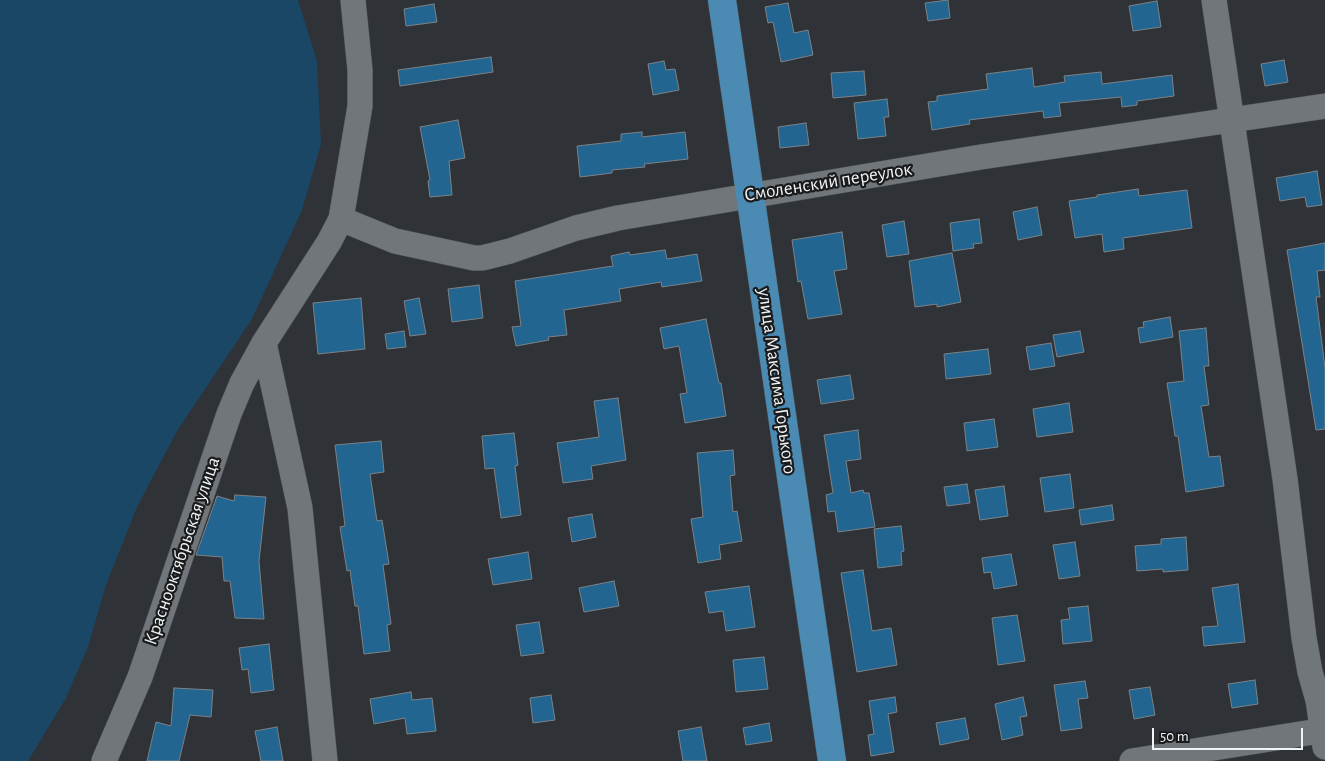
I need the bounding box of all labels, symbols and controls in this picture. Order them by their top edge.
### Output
street label: Смоленский переулок [743,157,913,207]
street label: улица Максима Горького [753,287,801,475]
street label: Краснооктябрьская улица [139,454,225,648]
scale bar [1155,718,1306,750]
text: 50 m [1160,729,1189,744]

